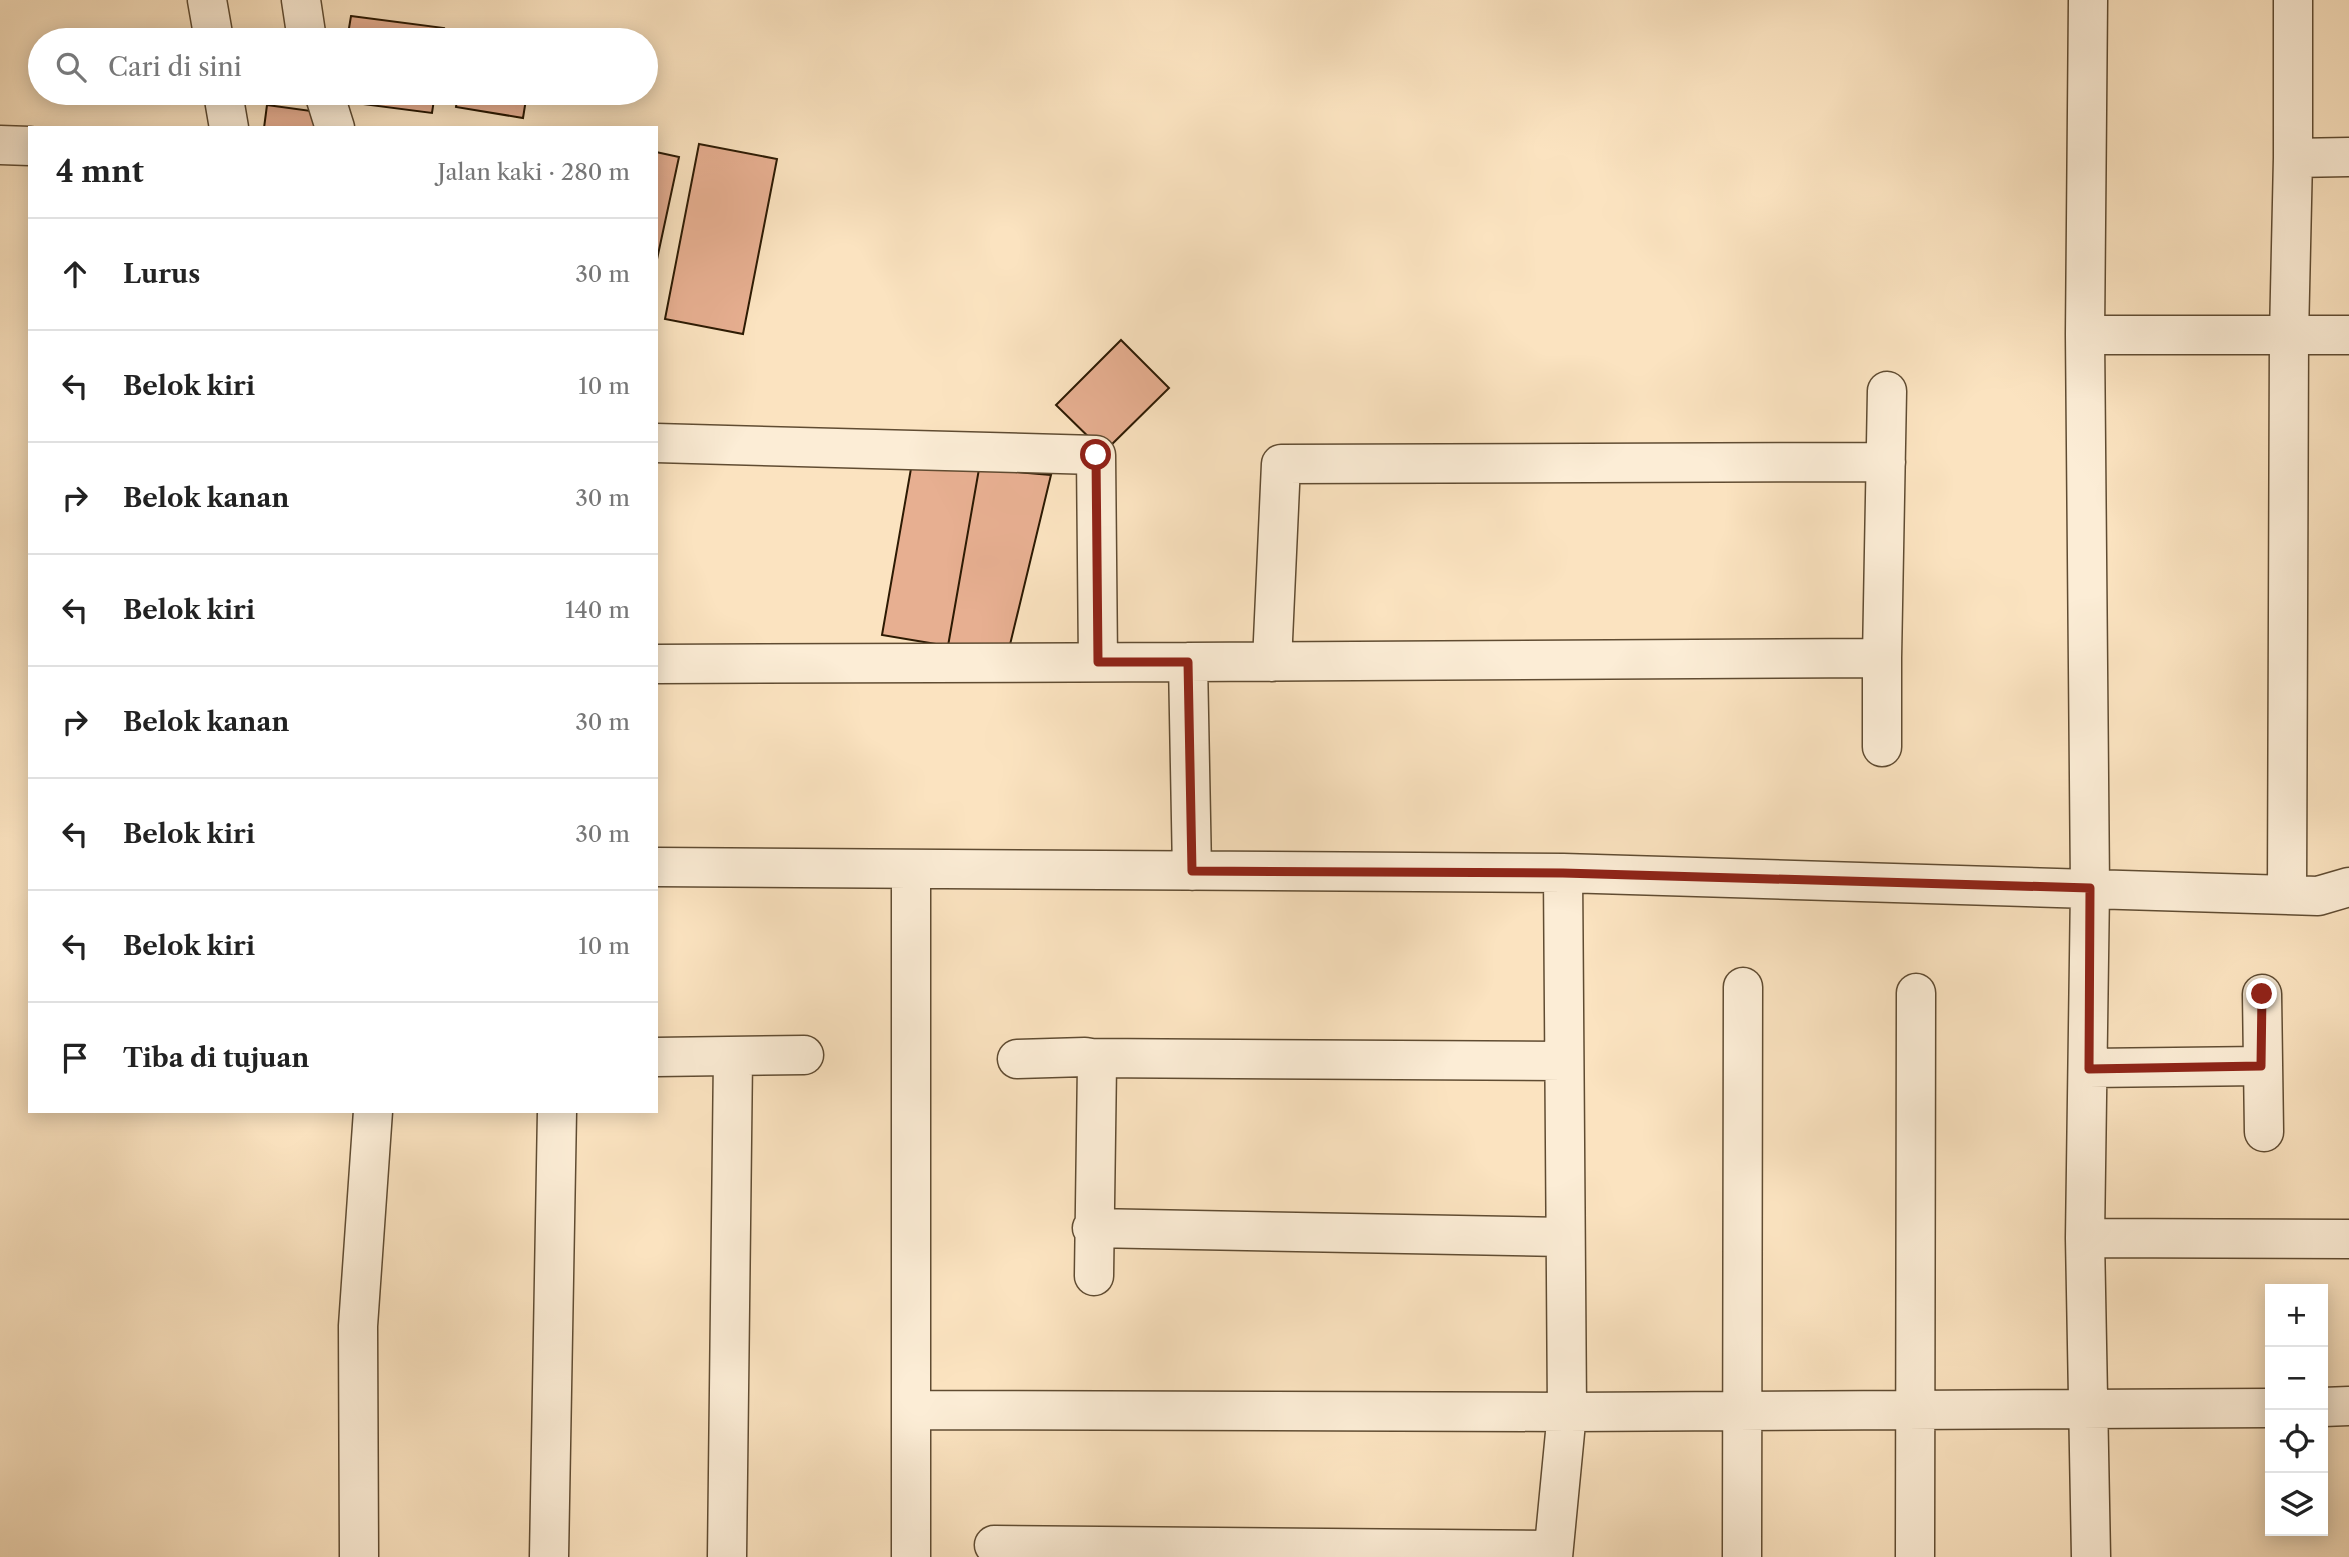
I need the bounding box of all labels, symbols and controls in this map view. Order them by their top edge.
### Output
search box [28,28,658,105]
icon: search [52,48,90,86]
text: Cari di sini [108,51,242,83]
text: 4 mnt [56,153,144,190]
text: Jalan kaki · 280 m [438,158,630,186]
icon: ahead [56,255,94,293]
text: Lurus [123,258,200,290]
text: 30 m [575,260,630,288]
icon: left [56,367,94,405]
text: Belok kiri [123,370,255,402]
text: 10 m [578,372,630,400]
route start [1080,439,1111,470]
icon: right [56,479,94,517]
text: Belok kanan [123,482,289,514]
text: 30 m [575,484,630,512]
icon: left [56,591,94,629]
text: Belok kiri [123,594,255,626]
text: 140 m [565,596,630,624]
icon: right [56,703,94,741]
text: Belok kanan [123,706,289,738]
text: 30 m [575,708,630,736]
icon: left [56,815,94,853]
text: Belok kiri [123,818,255,850]
text: 30 m [575,820,630,848]
icon: left [56,927,94,965]
text: Belok kiri [123,930,255,962]
text: 10 m [578,932,630,960]
route end [2246,978,2277,1009]
icon: arrive [56,1039,94,1077]
text: Tiba di tujuan [123,1042,309,1074]
map controls [2265,1284,2328,1536]
button: + [2265,1284,2328,1347]
button: − [2265,1347,2328,1410]
button: locate [2265,1410,2328,1473]
button: layers [2265,1473,2328,1536]

